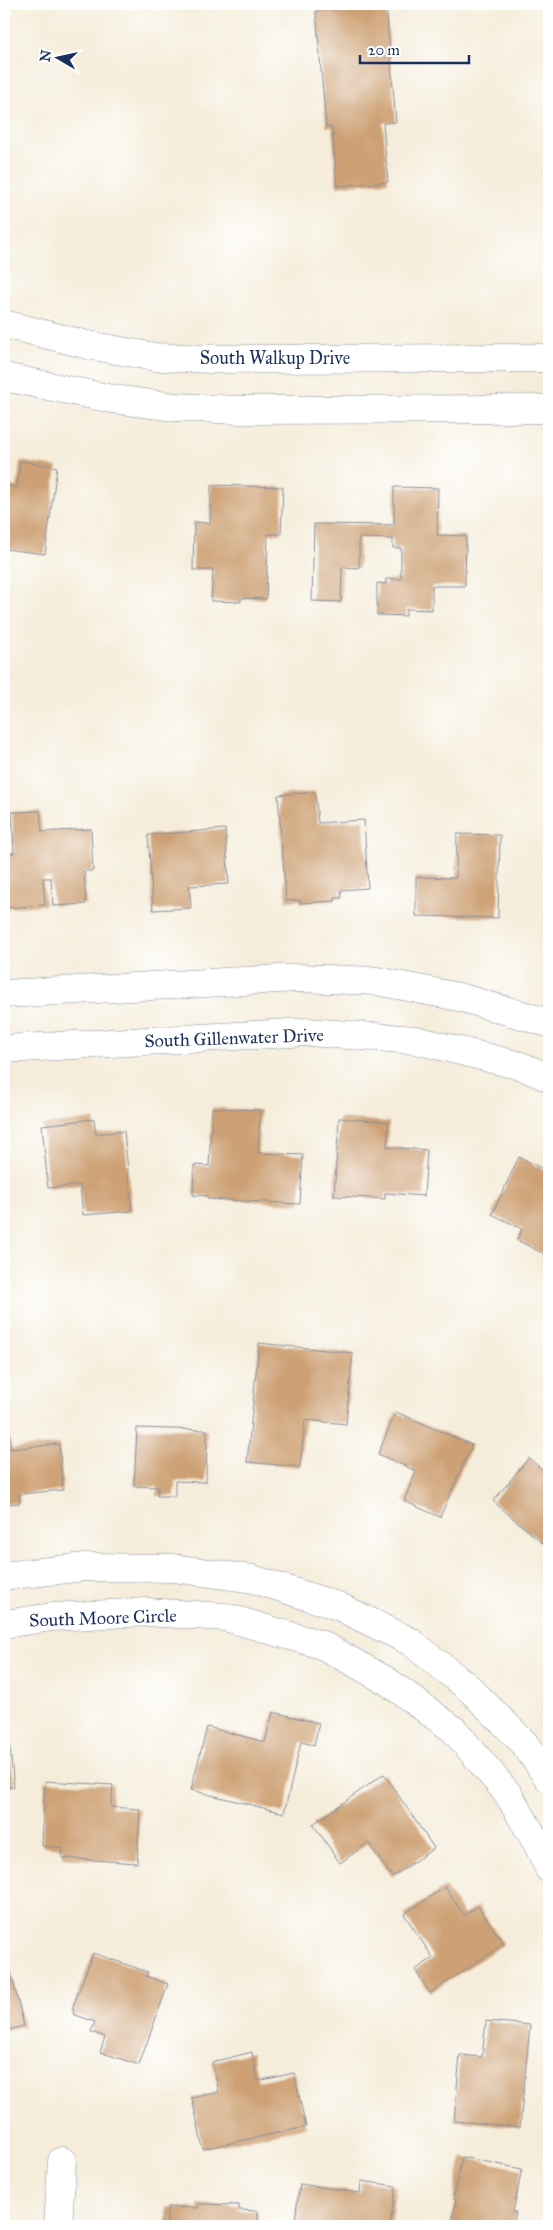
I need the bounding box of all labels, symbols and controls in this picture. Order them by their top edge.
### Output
north arrow [32,32,82,82]
scale bar [360,32,469,64]
text: 20 m [368,41,400,59]
text: N [36,49,55,63]
street label: South Walkup Drive [200,347,350,369]
street label: South Gillenwater Drive [144,1024,324,1052]
street label: South Moore Circle [29,1604,177,1632]

